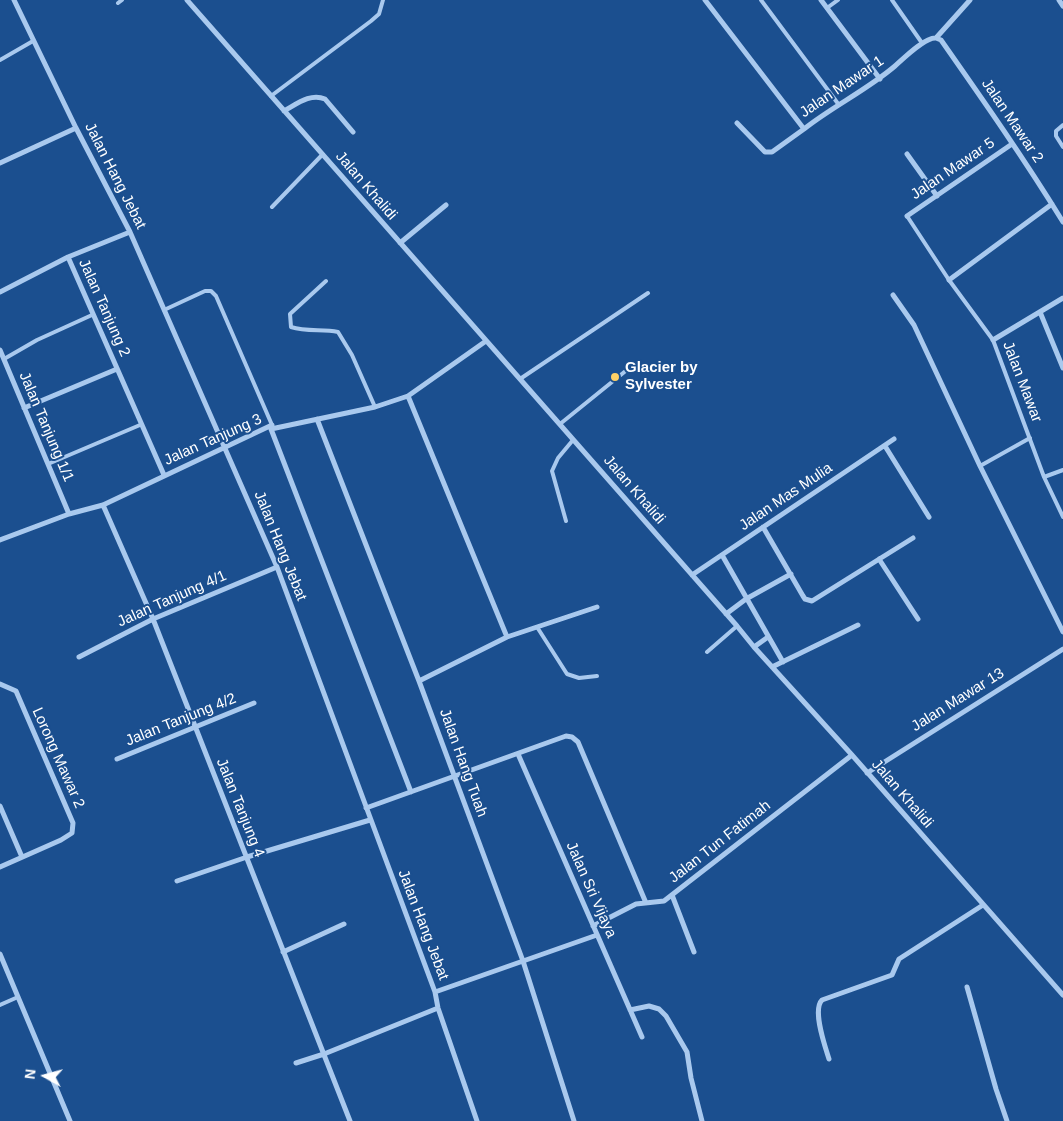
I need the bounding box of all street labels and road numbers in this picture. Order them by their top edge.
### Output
street label: Jalan Mawar 1 [797,52,887,122]
street label: Jalan Mawar 2 [977,76,1047,166]
street label: Jalan Hang Jebat [80,120,150,232]
street label: Jalan Mawar 5 [908,134,998,204]
street label: Jalan Khalidi [331,148,401,224]
street label: Jalan Tanjung 2 [74,256,134,360]
street label: Jalan Mawar [998,339,1046,425]
street label: Jalan Tanjung 1/1 [15,369,77,485]
street label: Jalan Tanjung 3 [161,410,265,470]
street label: Jalan Khalidi [599,452,669,528]
street label: Jalan Mas Mulia [736,459,836,535]
street label: Jalan Hang Jebat [250,489,310,603]
street label: Jalan Tanjung 4/1 [115,567,229,631]
street label: Jalan Mawar 13 [908,664,1008,736]
street label: Jalan Tanjung 4/2 [123,690,239,750]
street label: Lorong Mawar 2 [28,705,88,811]
street label: Jalan Hang Tuah [435,707,491,819]
street label: Jalan Tanjung 4 [212,756,268,860]
street label: Jalan Khalidi [867,756,937,832]
street label: Jalan Tun Fatimah [666,797,774,887]
street label: Jalan Sri Vijaya [562,839,620,941]
street label: Jalan Hang Jebat [394,867,452,983]

